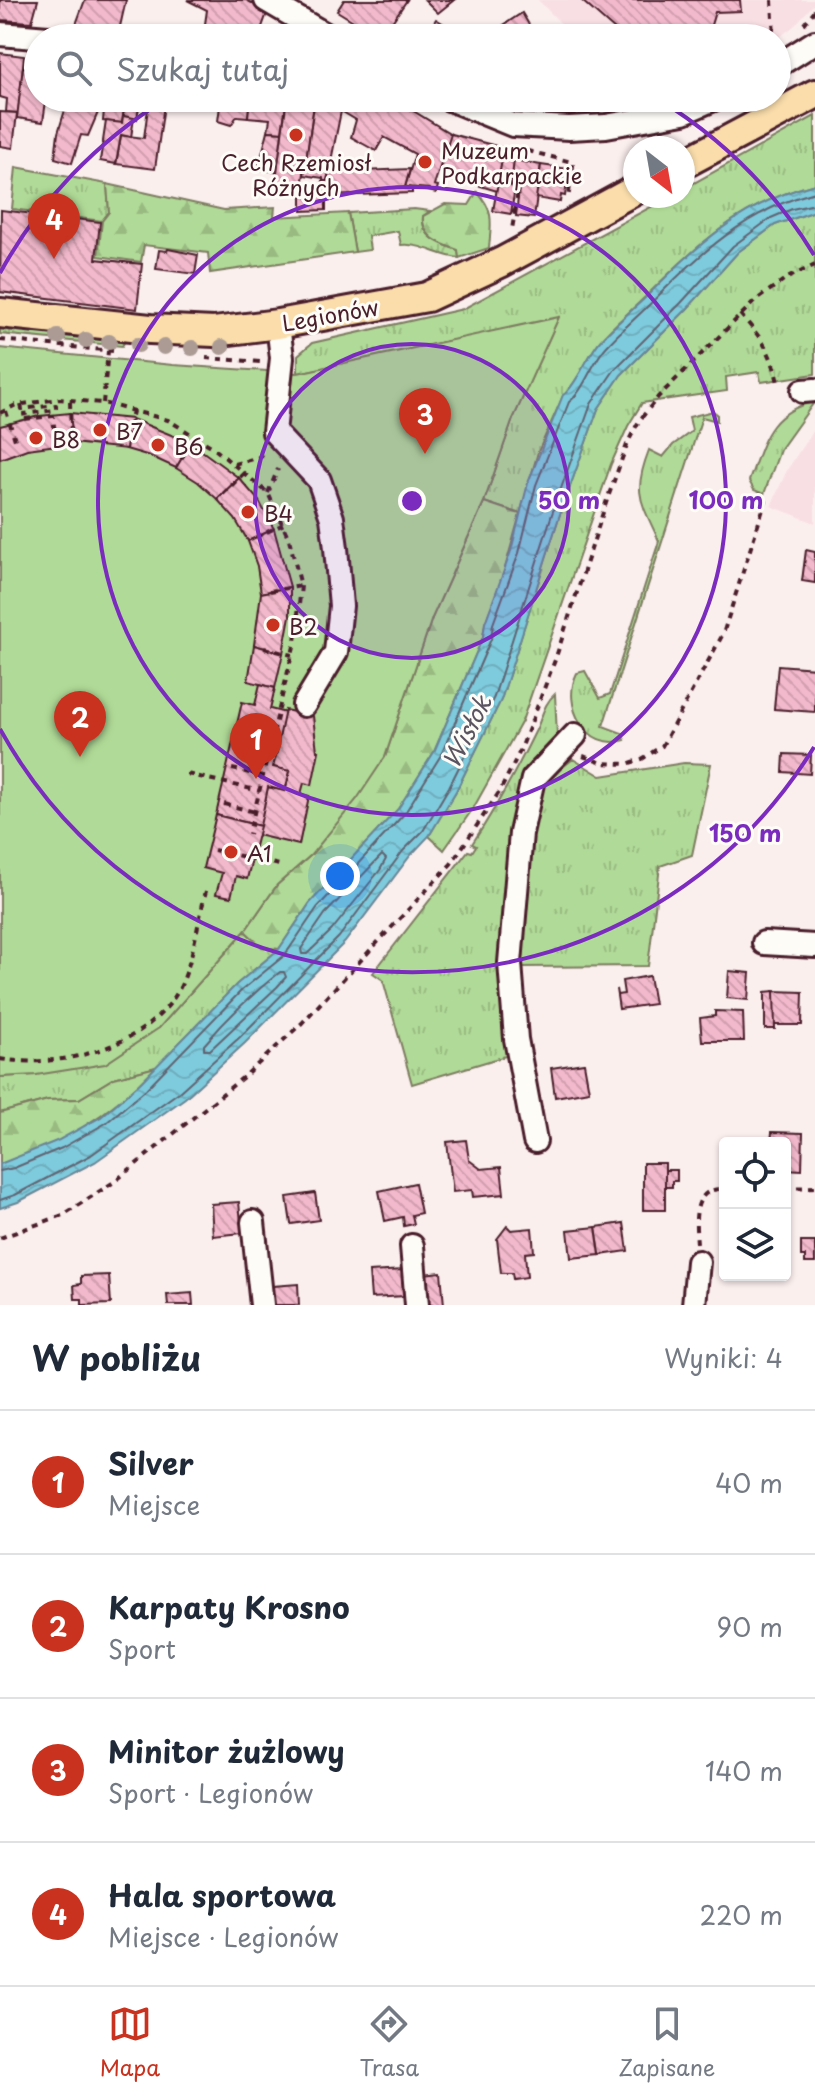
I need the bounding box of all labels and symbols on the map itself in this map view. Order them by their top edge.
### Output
marker: Cech Rzemiosł Różnych [287,126,305,144]
place label: Muzeum Podkarpackie [441,133,582,191]
north arrow [623,136,695,208]
place label: Cech Rzemiosł Różnych [221,145,372,203]
marker: Muzeum Podkarpackie [416,153,434,171]
pin: 4 [28,193,80,259]
street label: Legionów [279,289,381,339]
pin: 3 [399,388,451,454]
place label: B7 [116,414,143,447]
marker: B7 [91,421,109,439]
place label: B8 [52,422,80,455]
marker: B8 [27,429,45,447]
place label: B6 [174,429,204,462]
marker: B6 [149,436,167,454]
text: 50 m [538,481,600,517]
text: 100 m [689,481,763,517]
centre of rings [398,487,426,515]
place label: B4 [264,496,293,529]
marker: B4 [239,503,257,521]
place label: B2 [289,609,318,642]
marker: B2 [264,616,282,634]
water label: Wisłok [432,687,500,774]
pin: 2 [54,691,106,757]
pin: 1 [230,713,282,779]
text: 150 m [709,814,781,850]
place label: A1 [247,836,272,869]
marker: A1 [222,843,240,861]
your location [320,856,360,896]

